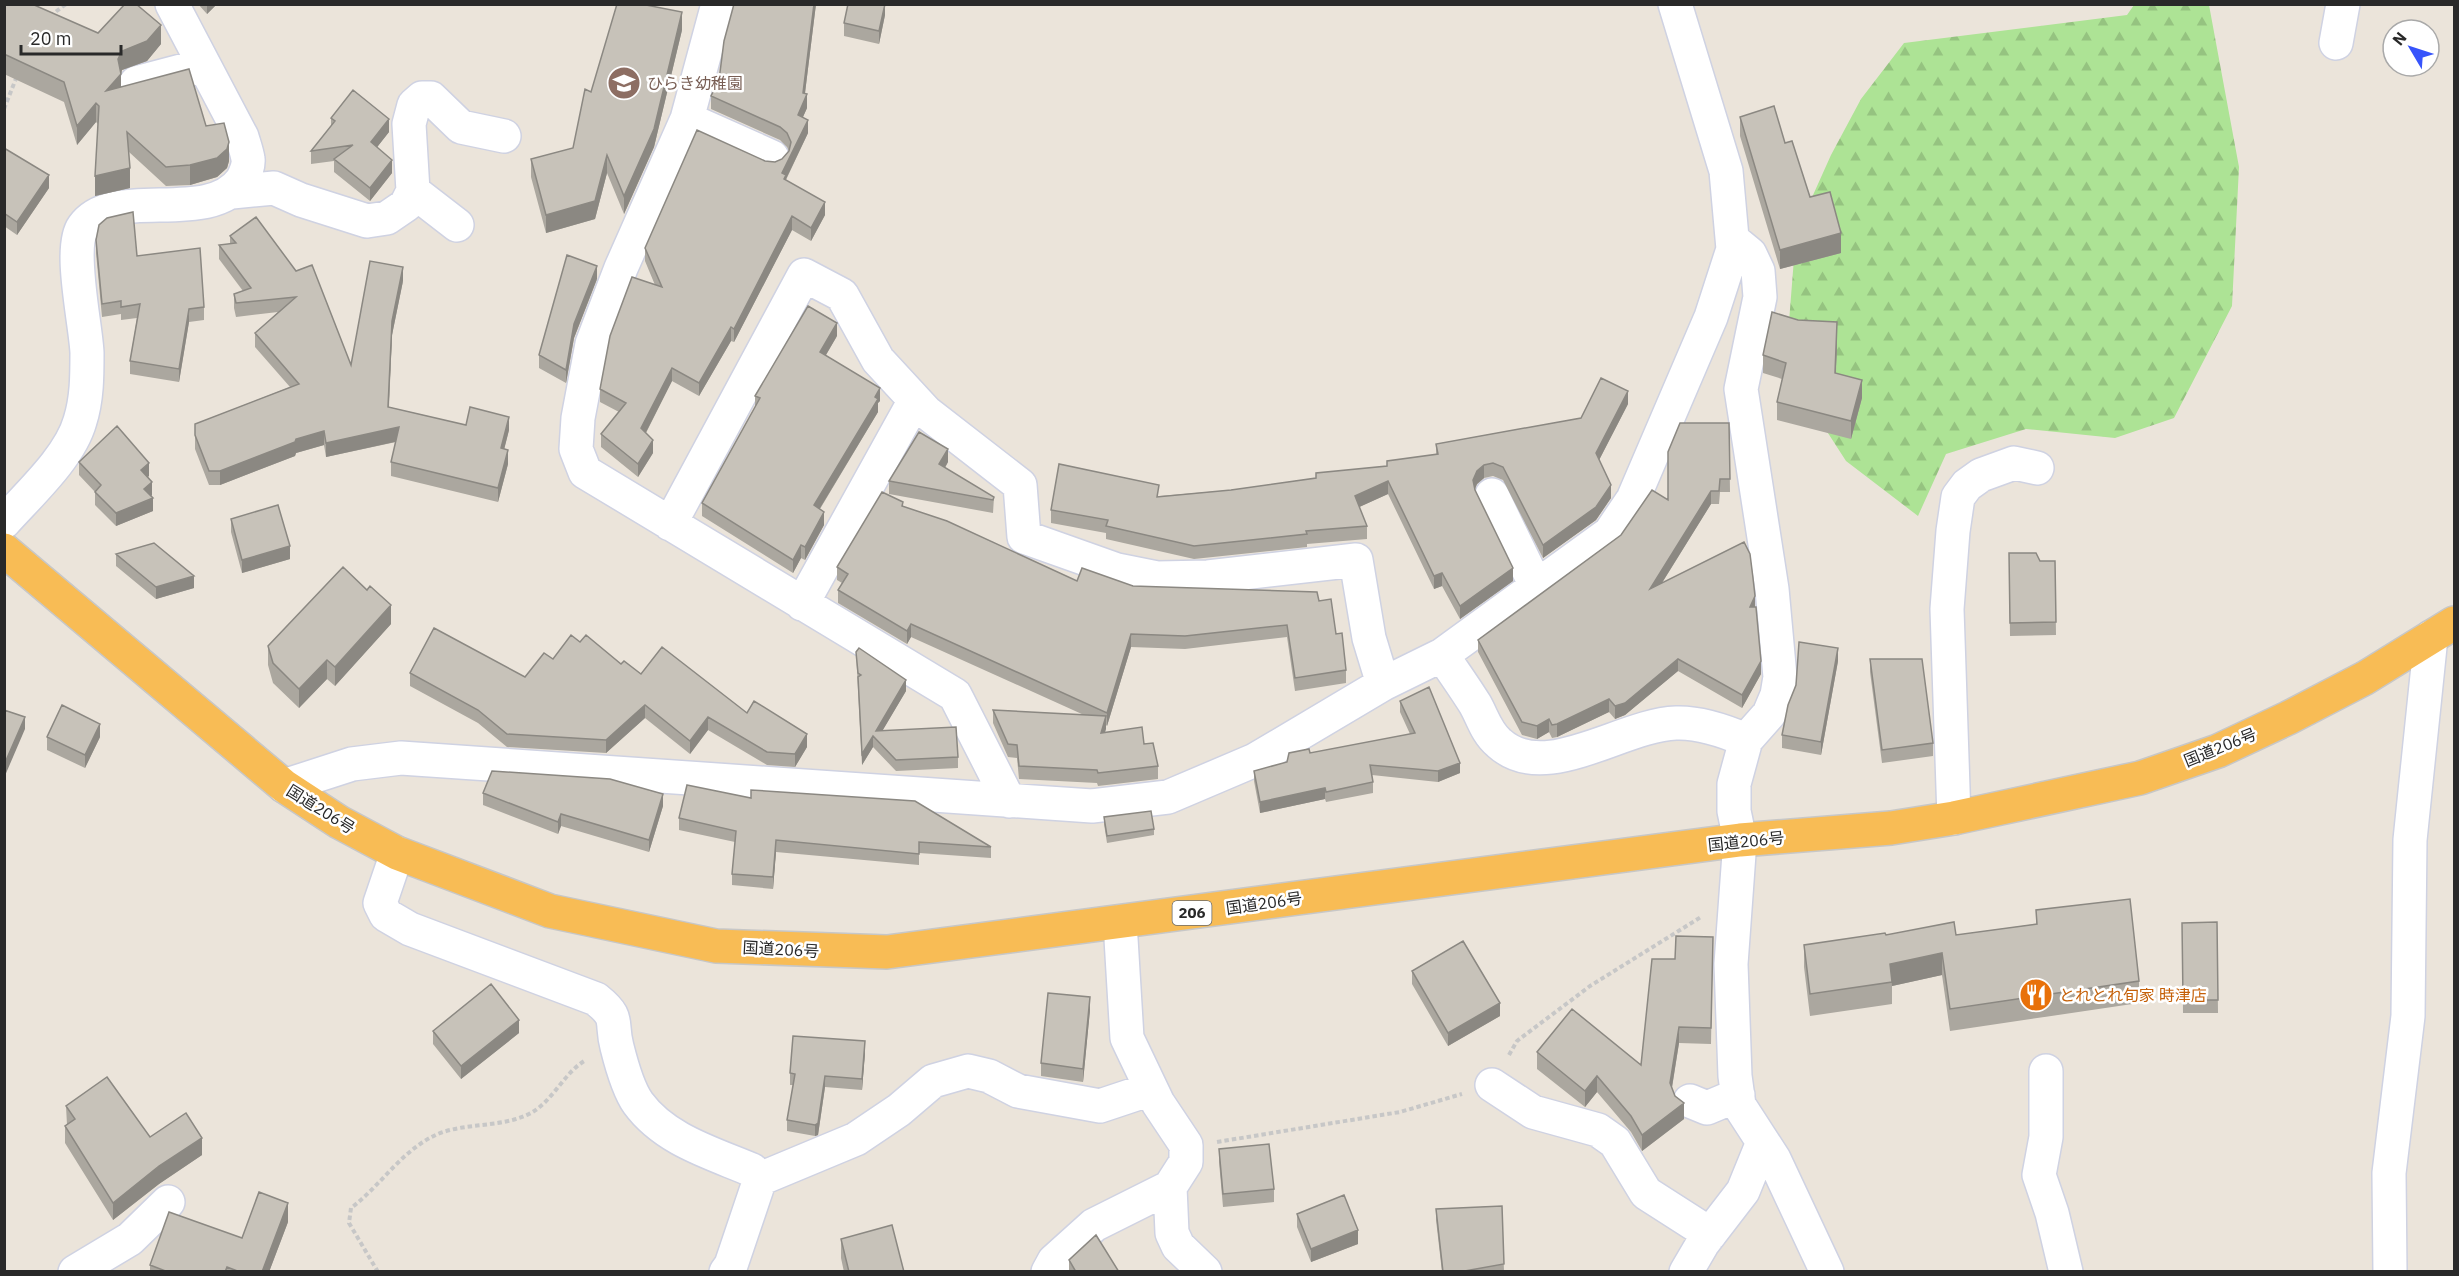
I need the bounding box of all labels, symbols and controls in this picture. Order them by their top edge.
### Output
scale bar [21,18,122,56]
north arrow [2381,18,2441,78]
text: 20 m [30,27,72,50]
text: N [2388,28,2411,49]
school or university icon: ひらき幼稚園 [606,65,642,101]
place label: ひらき幼稚園 [647,73,743,93]
street label: 国道206号 [2181,723,2259,771]
street label: 国道206号 [283,780,359,838]
street label: 国道206号 [1707,827,1785,855]
street label: 国道206号 [1225,888,1303,918]
road number: 206 [1172,901,1212,925]
street label: 国道206号 [742,937,820,961]
restaurant icon: とれとれ旬家 時津店 [2018,977,2054,1013]
place label: とれとれ旬家 時津店 [2059,985,2207,1005]

